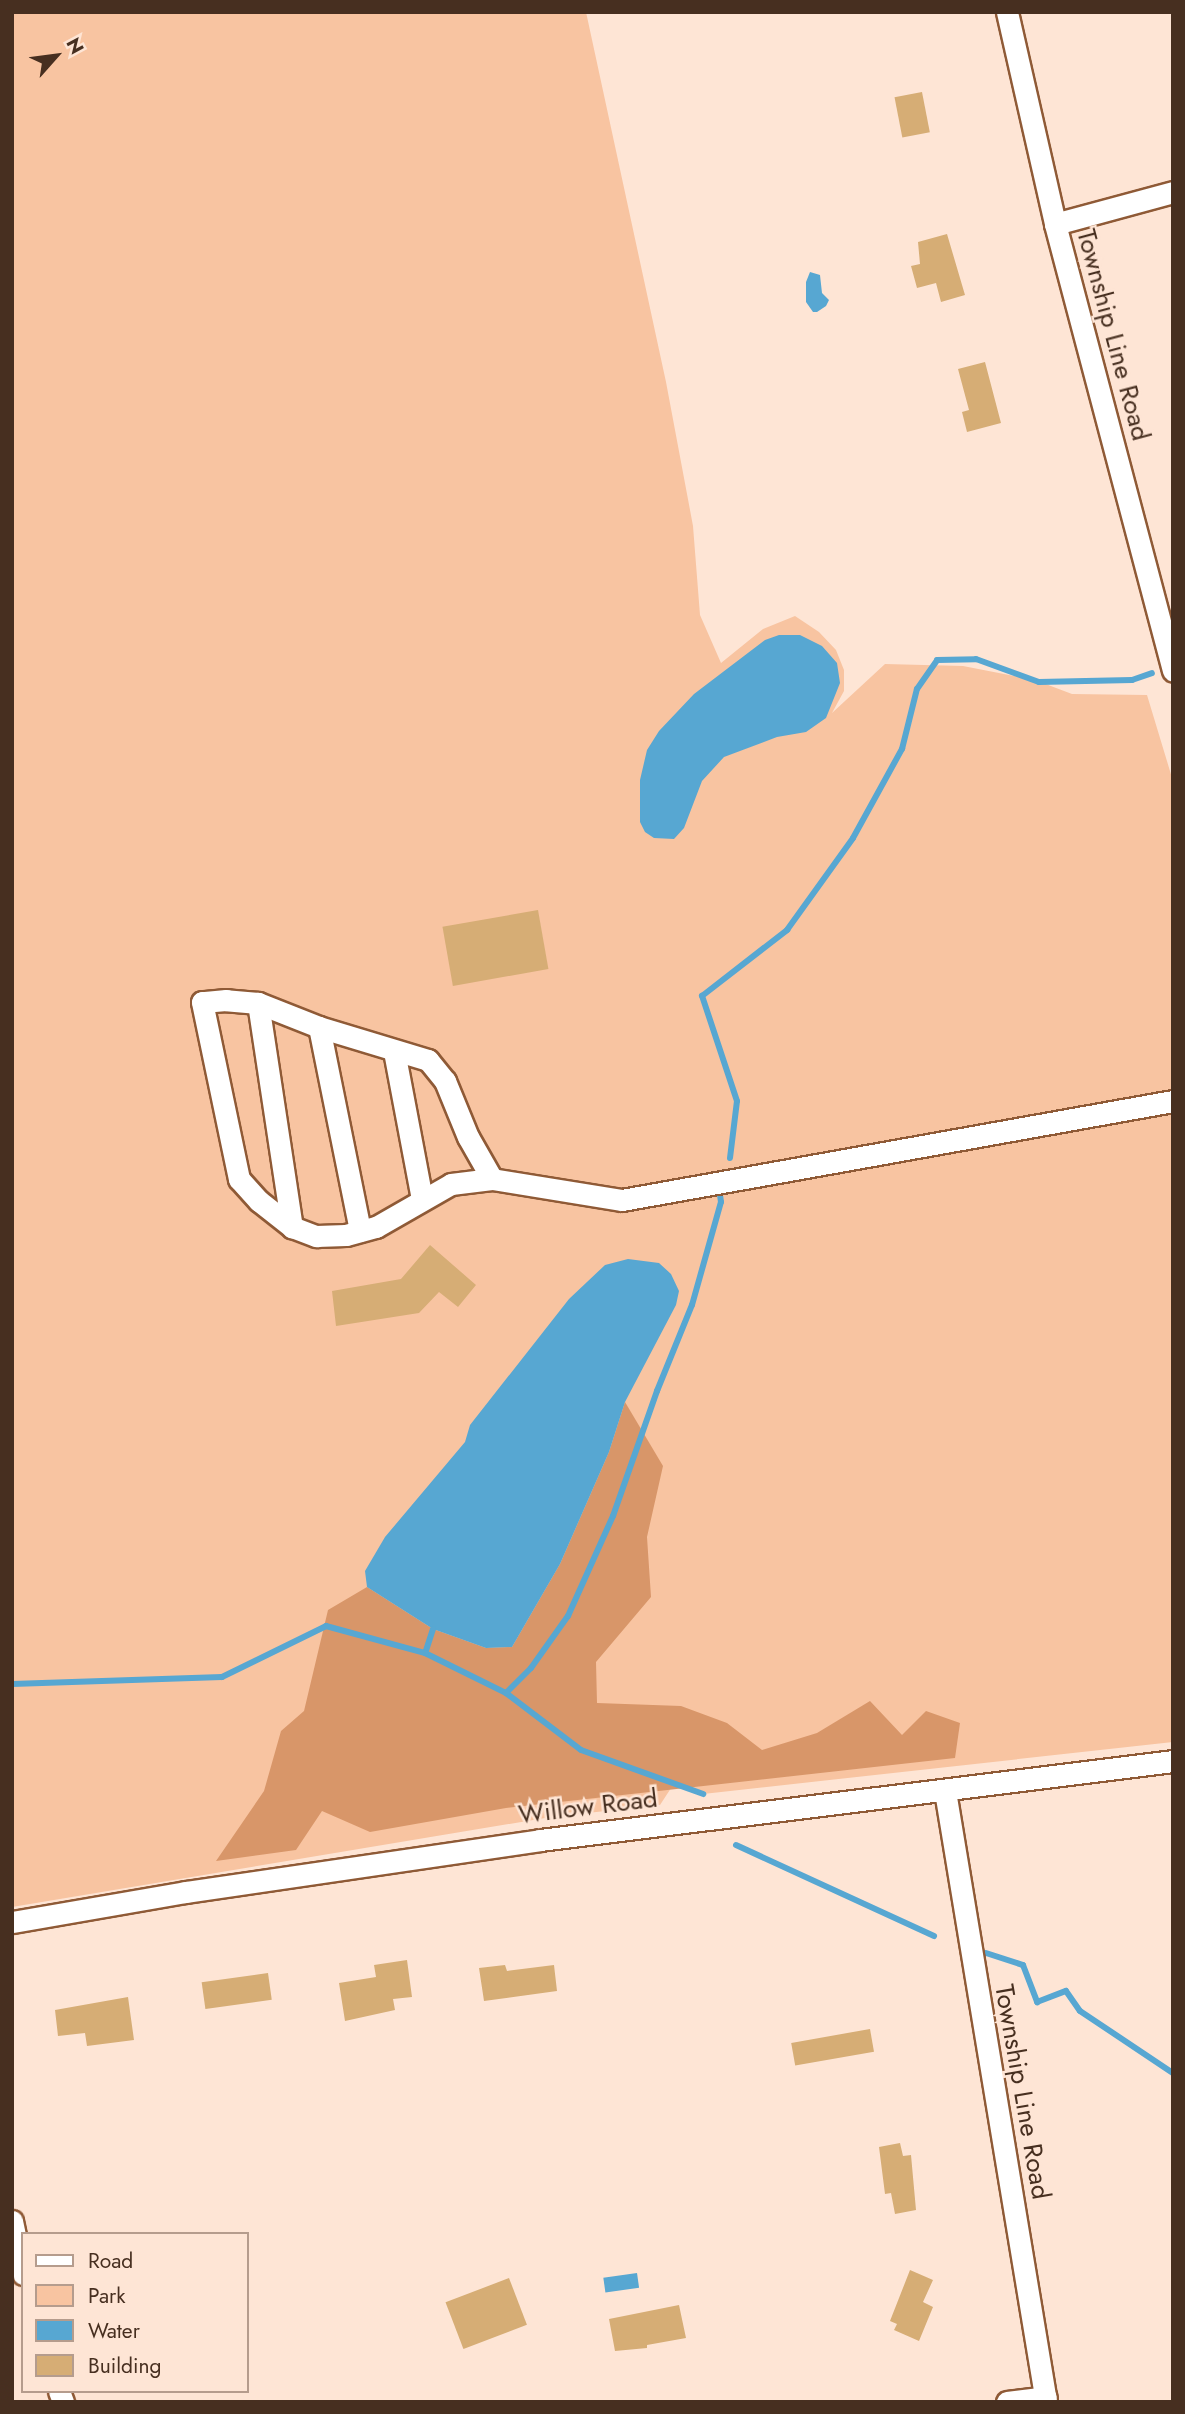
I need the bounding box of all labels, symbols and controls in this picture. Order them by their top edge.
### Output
north arrow [21,21,91,91]
text: N [60,33,90,59]
street label: Township Line Road [1070,226,1156,444]
street label: Willow Road [517,1783,659,1831]
street label: Township Line Road [988,1982,1056,2202]
legend [21,2232,248,2393]
text: Road [88,2246,133,2276]
text: Park [88,2281,125,2311]
text: Water [88,2316,140,2346]
text: Building [88,2351,161,2381]

